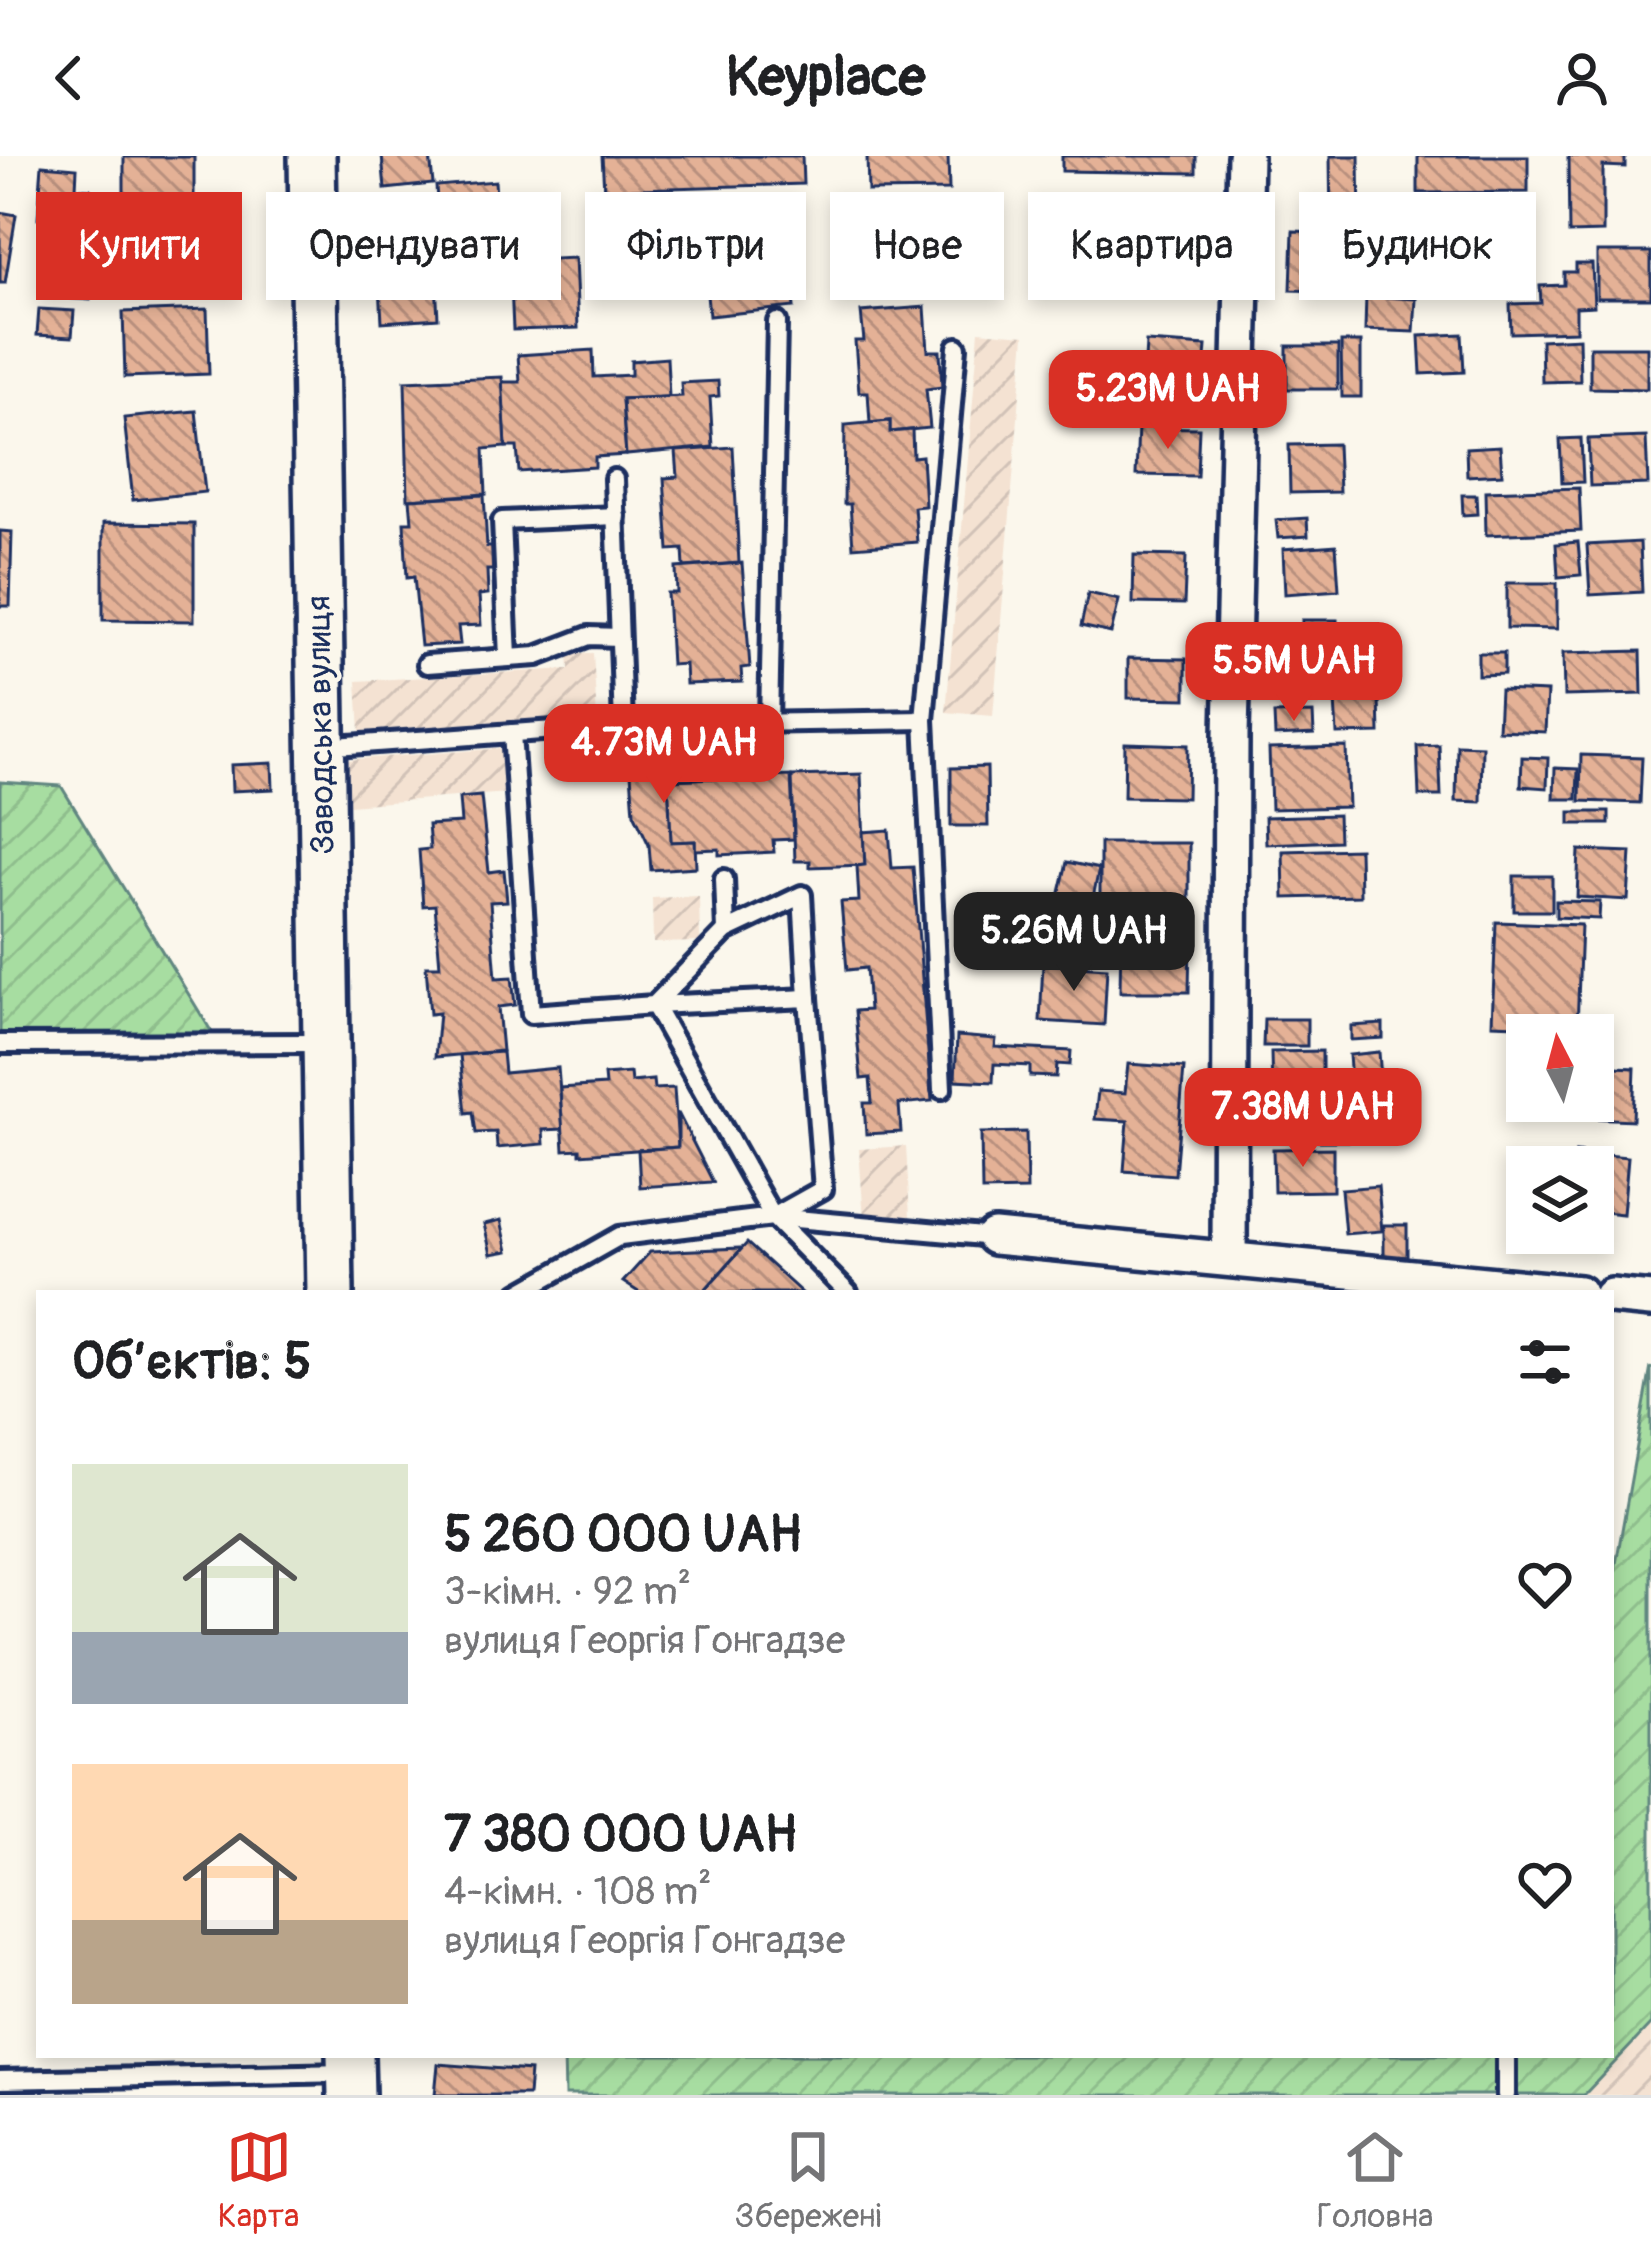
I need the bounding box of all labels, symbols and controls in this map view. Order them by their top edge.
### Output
text: Keyplace [726,44,925,112]
icon: back [36,45,102,111]
icon: person [1549,45,1615,111]
chip: Купити [36,192,242,300]
chip: Орендувати [266,192,561,300]
chip: Фільтри [585,192,806,300]
chip: Нове [830,192,1004,300]
chip: Квартира [1028,192,1275,300]
chip: Будинок [1299,192,1536,300]
pin: 5.23M UAH [1031,350,1305,452]
text: 5.23M UAH [1076,364,1260,413]
street label: Заводська вулиця [298,595,344,855]
pin: 5.5M UAH [1170,622,1418,724]
text: 5.5M UAH [1212,636,1376,685]
pin: 4.73M UAH [527,704,801,806]
text: 4.73M UAH [571,718,757,767]
pin: 5.26M UAH [937,892,1211,994]
text: 5.26M UAH [981,906,1167,955]
north arrow [1506,1014,1614,1122]
map controls [1506,1014,1614,1254]
pin: 7.38M UAH [1166,1068,1440,1170]
text: 7.38M UAH [1212,1082,1394,1131]
button: layers [1506,1146,1614,1254]
icon: filters [1512,1329,1578,1395]
text: Об’єктів: 5 [72,1330,312,1394]
text: 5 260 000 UAH [444,1503,802,1567]
icon: home [168,1512,312,1656]
icon: heart [1512,1551,1578,1617]
text: 3-кімн. · 92 m² [444,1567,691,1616]
text: вулиця Георгія Гонгадзе [444,1616,845,1665]
text: 7 380 000 UAH [444,1803,797,1867]
icon: home [168,1812,312,1956]
icon: heart [1512,1851,1578,1917]
text: 4-кімн. · 108 m² [444,1867,712,1916]
text: вулиця Георгія Гонгадзе [444,1916,845,1965]
tab: Карта [218,2124,299,2237]
tab: Збережені [735,2124,881,2237]
tab: Головна [1317,2124,1433,2237]

